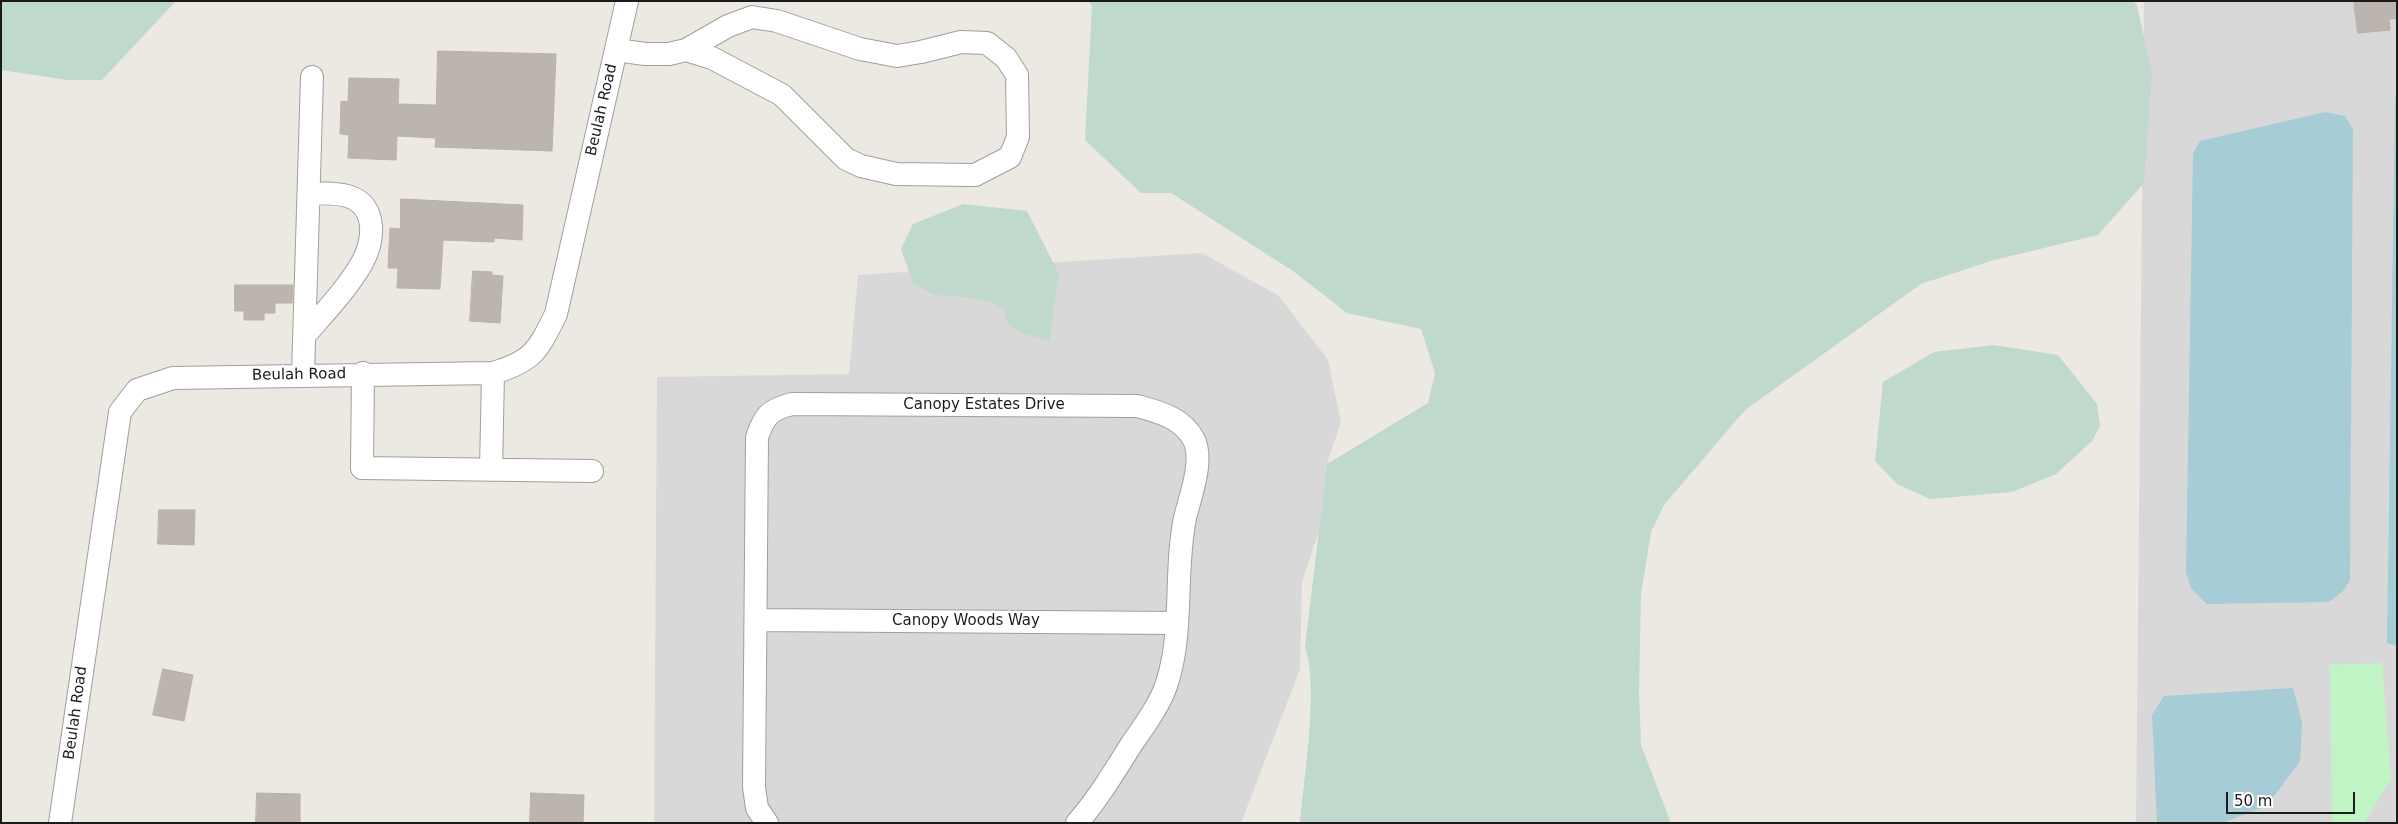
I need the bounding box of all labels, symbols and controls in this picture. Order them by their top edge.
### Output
street label: Beulah Road [583,62,621,158]
street label: Beulah Road [252,365,346,385]
street label: Canopy Estates Drive [903,396,1065,414]
street label: Canopy Woods Way [892,612,1040,630]
street label: Beulah Road [61,665,91,761]
scale bar [2228,782,2357,814]
text: 50 m [2234,792,2272,810]

